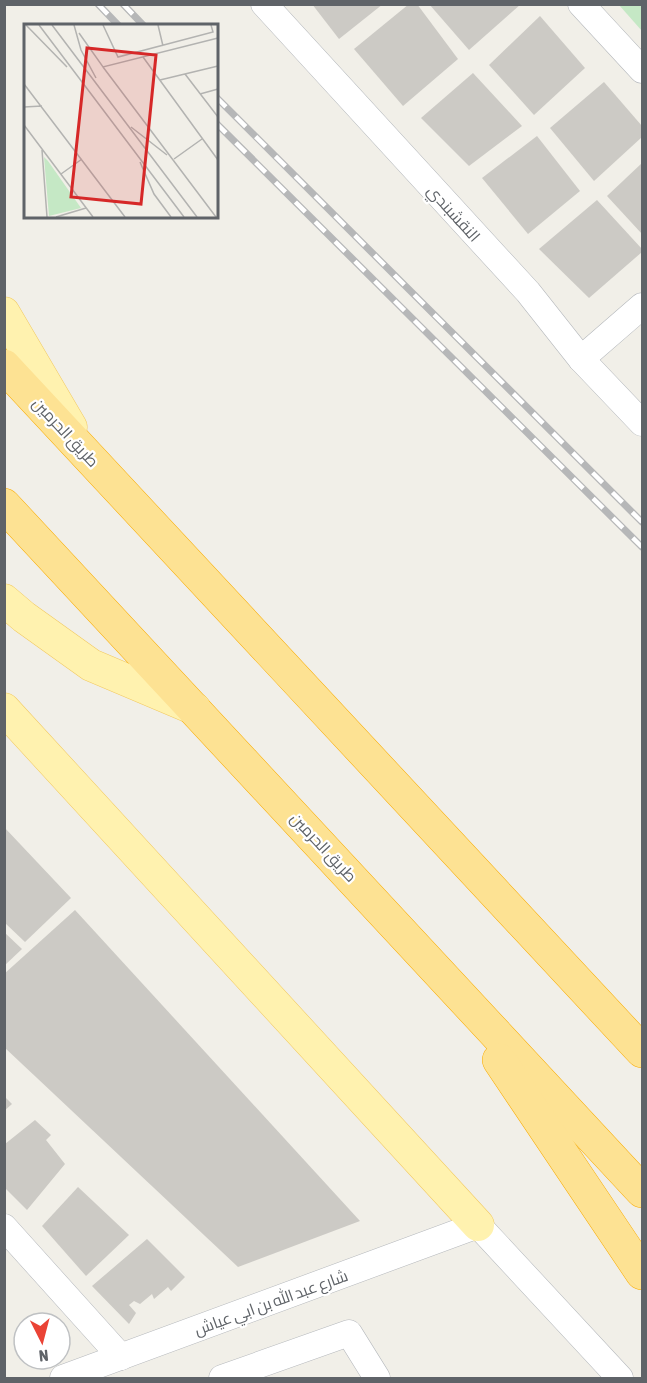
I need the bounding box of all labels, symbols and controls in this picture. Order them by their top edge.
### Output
inset map [24,24,218,218]
street label: النقشبندي [420,181,484,248]
street label: طريق الحرمين [28,394,103,472]
street label: طريق الحرمين [286,809,361,887]
street label: شارع عبد الله بن ابي عياش [191,1265,352,1343]
north arrow [12,1311,72,1371]
text: N [38,1346,49,1365]

